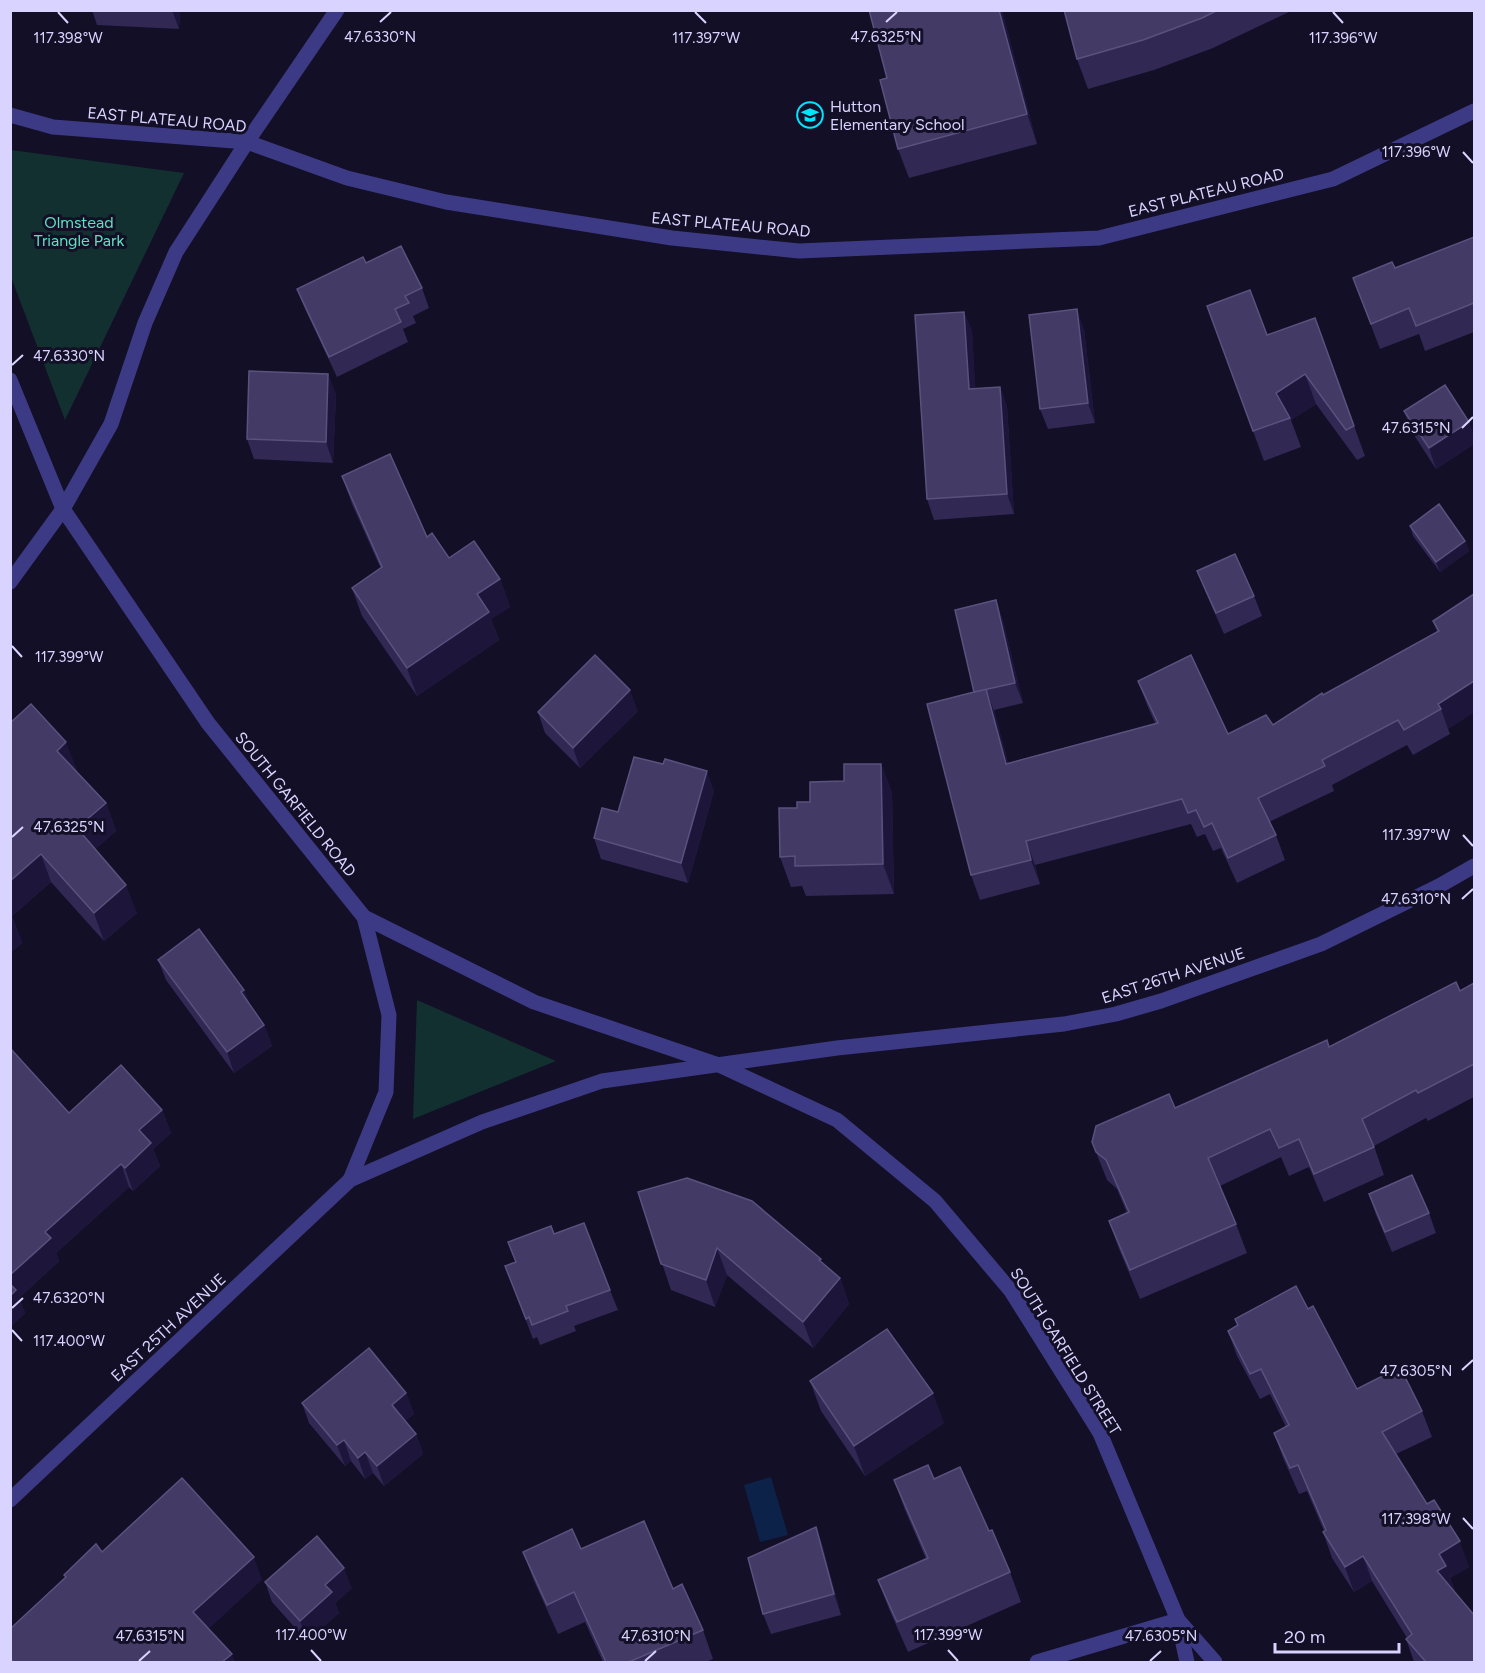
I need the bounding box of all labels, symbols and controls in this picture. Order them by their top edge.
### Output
text: 47.6330°N [344,28,416,46]
text: 47.6325°N [850,28,922,46]
text: 117.398°W [33,29,103,47]
text: 117.397°W [672,29,741,47]
text: 117.396°W [1309,29,1378,47]
place label: Hutton Elementary School [830,97,964,134]
school or university icon: Hutton Elementary School [795,100,825,130]
street label: EAST PLATEAU ROAD [87,103,247,136]
text: 117.396°W [1382,143,1451,161]
street label: EAST PLATEAU ROAD [1126,164,1286,221]
street label: EAST PLATEAU ROAD [651,208,811,241]
park label: Olmstead Triangle Park [34,213,124,250]
text: 47.6330°N [33,347,105,365]
text: 47.6315°N [1381,419,1451,437]
text: 117.399°W [35,648,104,666]
street label: SOUTH GARFIELD ROAD [231,728,360,881]
text: 47.6325°N [33,818,105,836]
text: 117.397°W [1382,826,1451,844]
text: 47.6310°N [1381,890,1451,908]
street label: EAST 26TH AVENUE [1099,943,1247,1008]
street label: SOUTH GARFIELD STREET [1006,1264,1125,1438]
street label: EAST 25TH AVENUE [107,1269,230,1385]
text: 47.6320°N [33,1289,105,1307]
text: 117.400°W [33,1332,106,1350]
text: 47.6305°N [1380,1362,1452,1380]
text: 117.398°W [1381,1510,1451,1528]
scale bar [1275,1616,1400,1654]
text: 117.400°W [275,1626,348,1644]
text: 117.399°W [914,1626,983,1644]
text: 20 m [1284,1626,1325,1648]
text: 47.6315°N [115,1627,185,1645]
text: 47.6310°N [621,1627,691,1645]
text: 47.6305°N [1125,1627,1197,1645]

